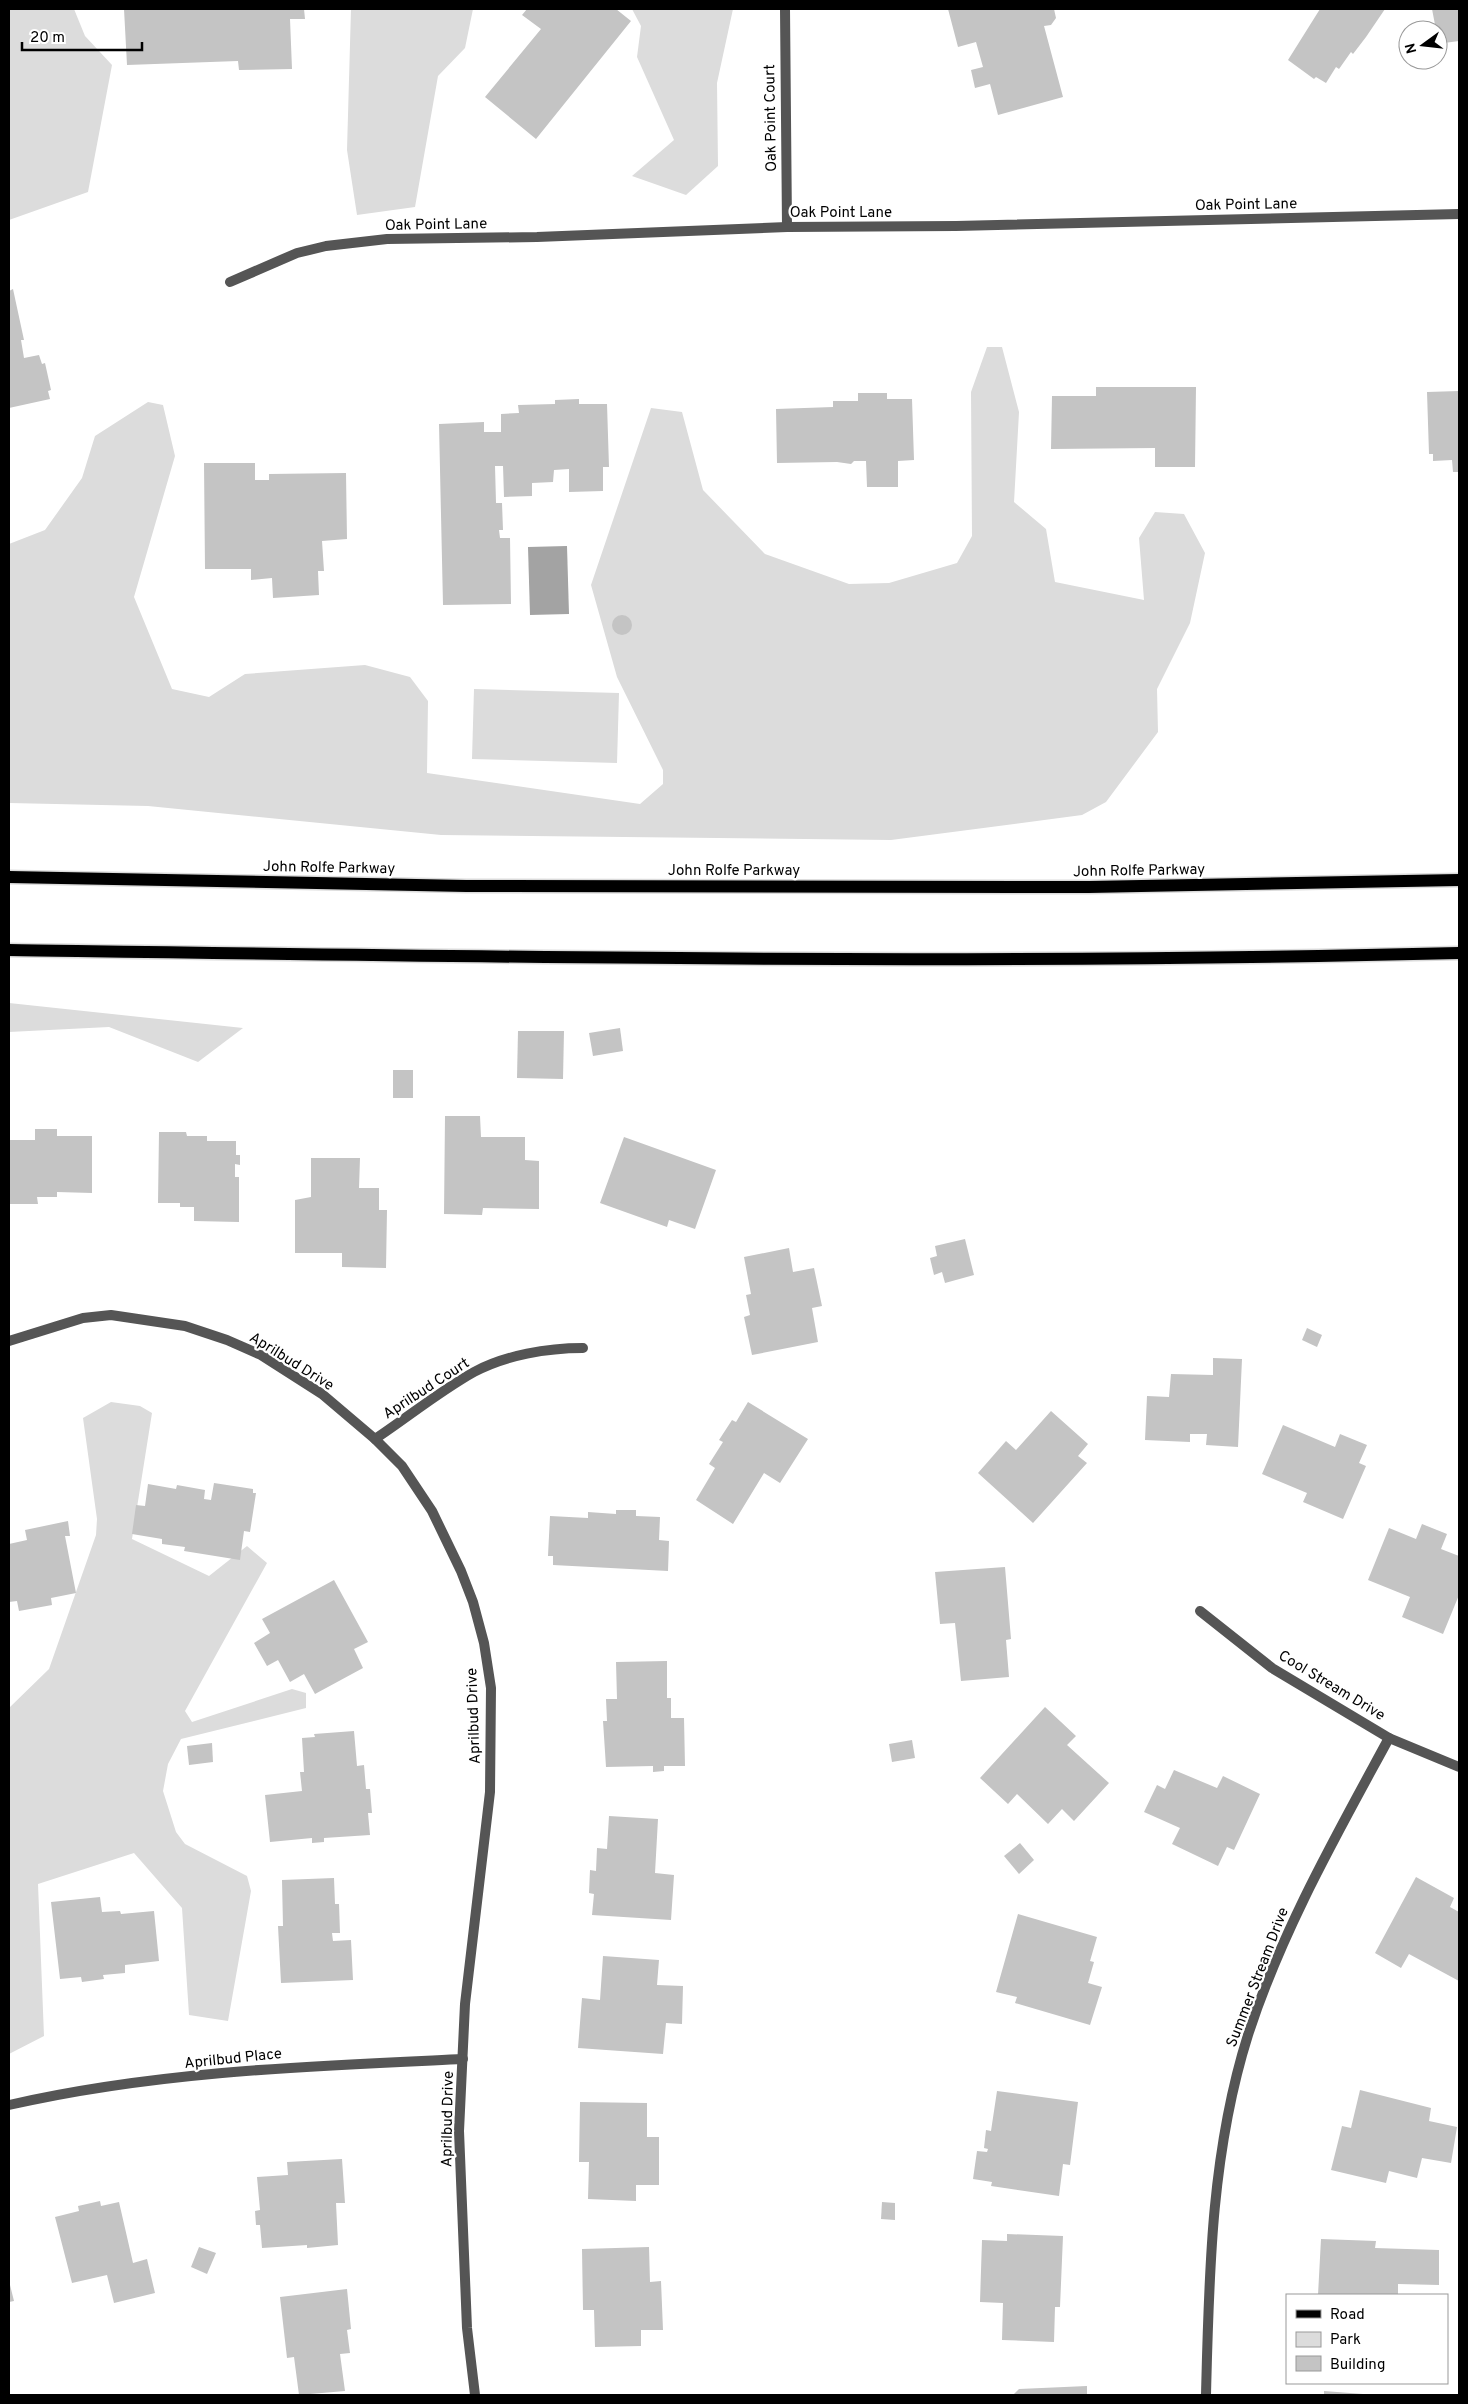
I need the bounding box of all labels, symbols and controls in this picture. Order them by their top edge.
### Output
scale bar [22,20,142,52]
north arrow [1398,20,1448,70]
text: 20 m [30,29,65,48]
text: N [1402,41,1421,55]
street label: Oak Point Court [761,64,782,172]
street label: Oak Point Lane [1195,195,1297,216]
street label: Oak Point Lane [790,204,892,223]
street label: Oak Point Lane [385,215,487,236]
street label: John Rolfe Parkway [263,858,395,879]
street label: John Rolfe Parkway [1073,861,1205,882]
street label: John Rolfe Parkway [668,862,800,881]
street label: Aprilbud Drive [245,1329,337,1396]
street label: Aprilbud Court [380,1354,474,1424]
street label: Cool Stream Drive [1274,1647,1388,1726]
street label: Aprilbud Drive [463,1667,486,1764]
street label: Summer Stream Drive [1223,1905,1294,2050]
street label: Aprilbud Place [183,2045,283,2074]
street label: Aprilbud Drive [438,2071,459,2167]
legend [1286,2294,1448,2384]
text: Road [1330,2306,1365,2325]
text: Park [1330,2331,1361,2350]
text: Building [1330,2356,1385,2375]

